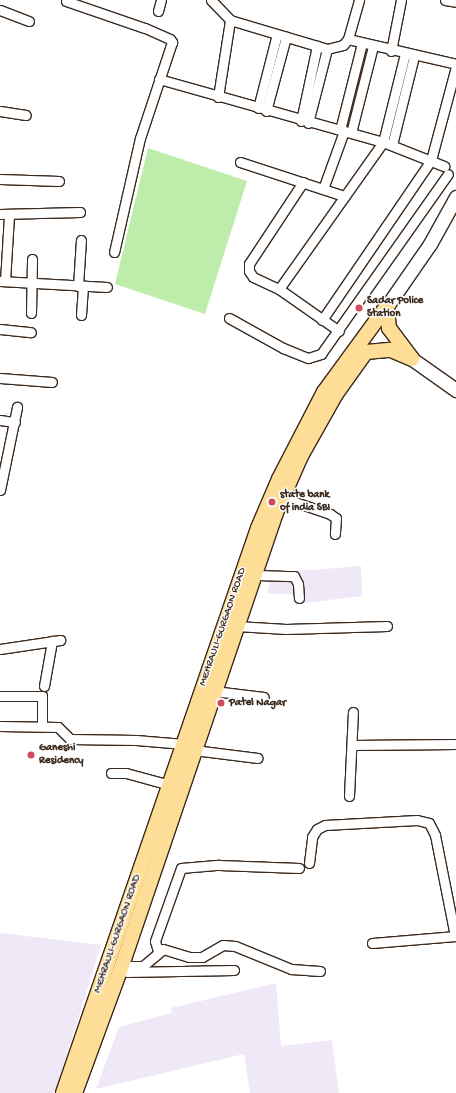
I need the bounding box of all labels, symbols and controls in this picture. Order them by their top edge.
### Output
place label: Sadar Police Station [367,295,423,321]
marker: Sadar Police Station [354,303,364,313]
place label: state bank of india SBI [280,489,330,515]
marker: state bank of india SBI [267,497,277,507]
street label: MEHRAULI-GURGAON ROAD [197,566,249,688]
place label: Patel Nagar [229,696,286,710]
marker: Patel Nagar [216,698,226,708]
place label: Ganeshi Residency [39,742,83,768]
marker: Ganeshi Residency [26,750,36,760]
street label: MEHRAULI-GURGAON ROAD [92,873,144,995]

